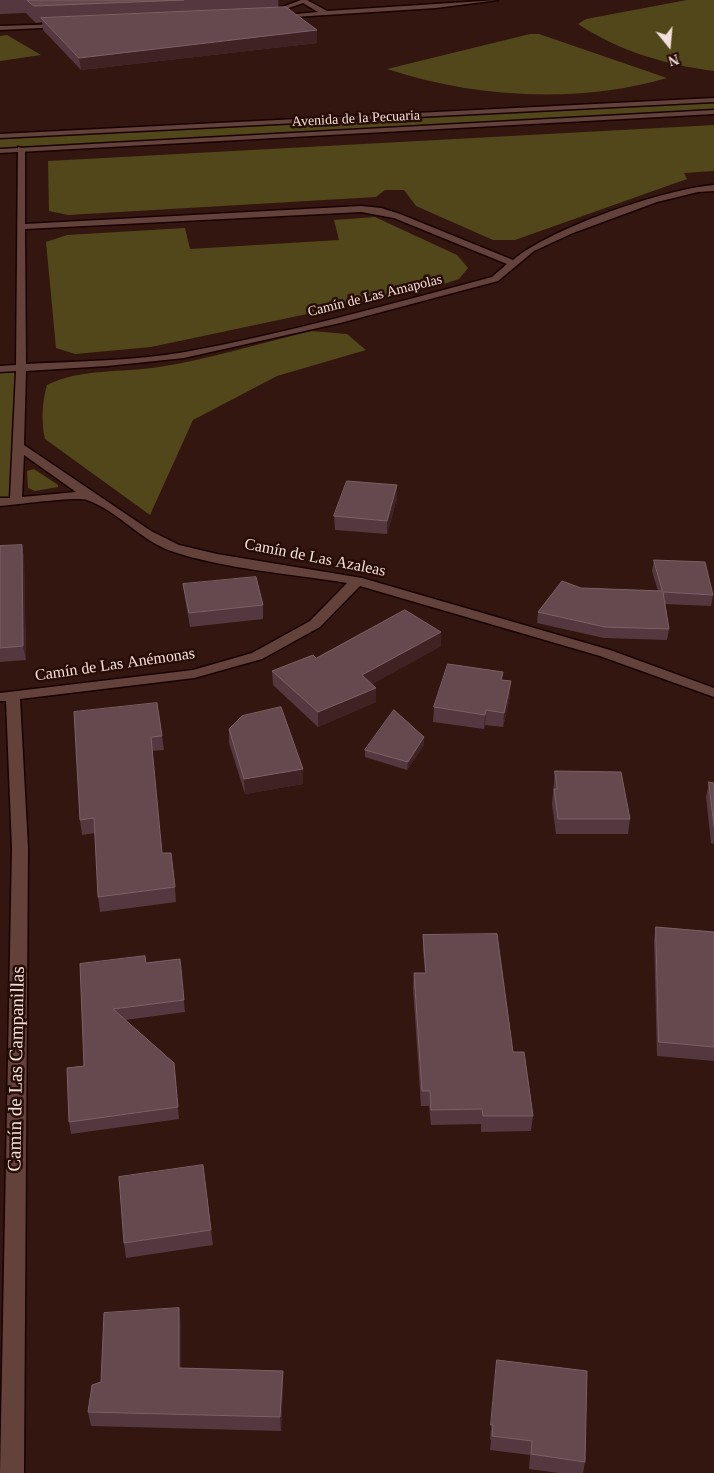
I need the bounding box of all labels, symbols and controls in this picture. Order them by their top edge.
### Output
north arrow [644,20,694,70]
text: N [666,51,681,68]
street label: Avenida de la Pecuaria [291,107,421,131]
street label: Camín de Las Amapolas [306,271,444,321]
street label: Camín de Las Azaleas [243,535,387,581]
street label: Camín de Las Anémonas [34,644,196,686]
street label: Camín de Las Campanillas [4,966,30,1172]

